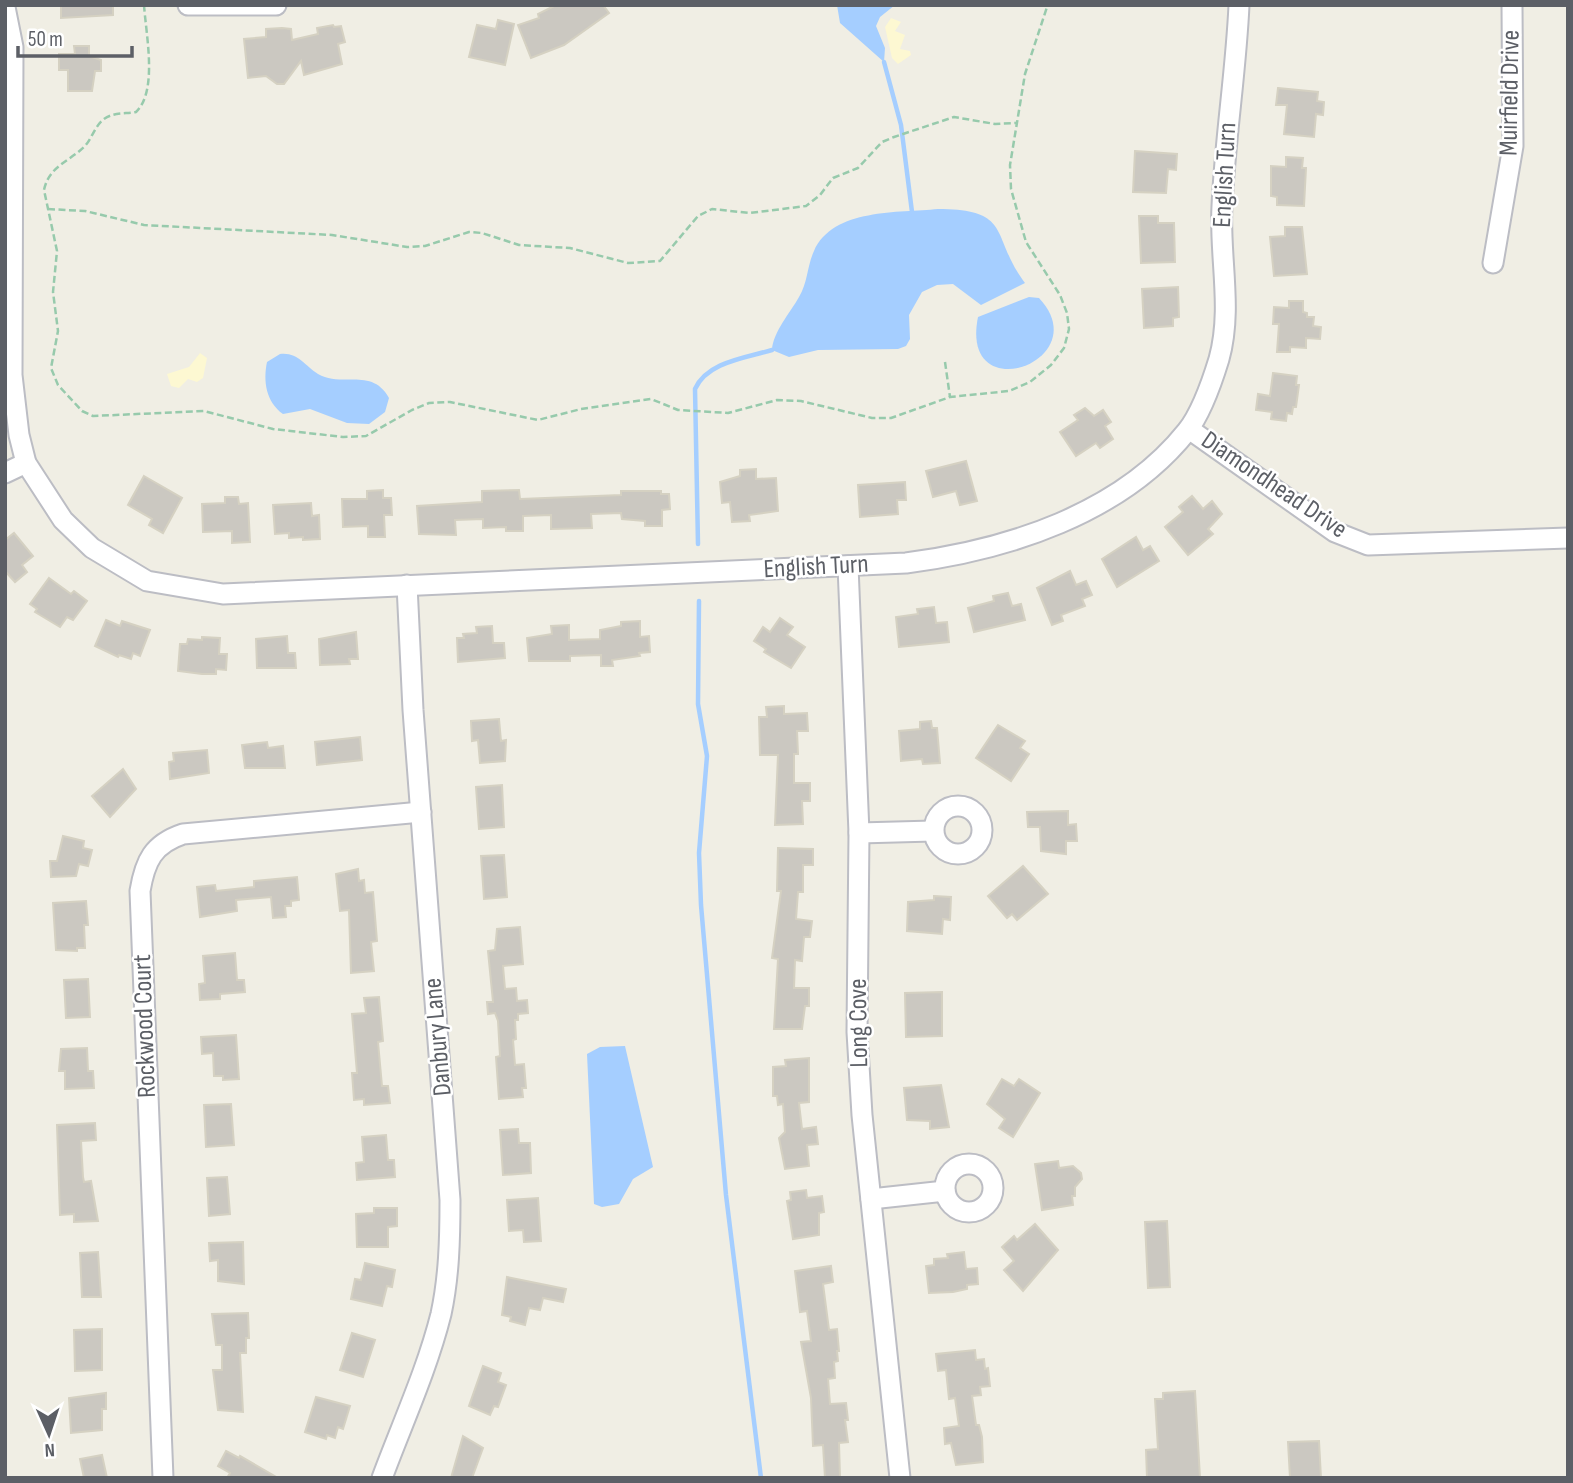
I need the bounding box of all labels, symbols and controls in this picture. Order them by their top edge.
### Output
scale bar [18,14,131,58]
text: 50 m [28,27,63,52]
street label: Muirfield Drive [1493,30,1527,156]
street label: English Turn [1207,122,1243,228]
street label: Diamondhead Drive [1195,425,1353,545]
street label: English Turn [763,549,869,585]
street label: Rockwood Court [127,954,163,1098]
street label: Danbury Lane [417,977,459,1097]
street label: Long Cove [843,978,875,1068]
north arrow [14,1399,84,1469]
text: N [44,1438,55,1461]

